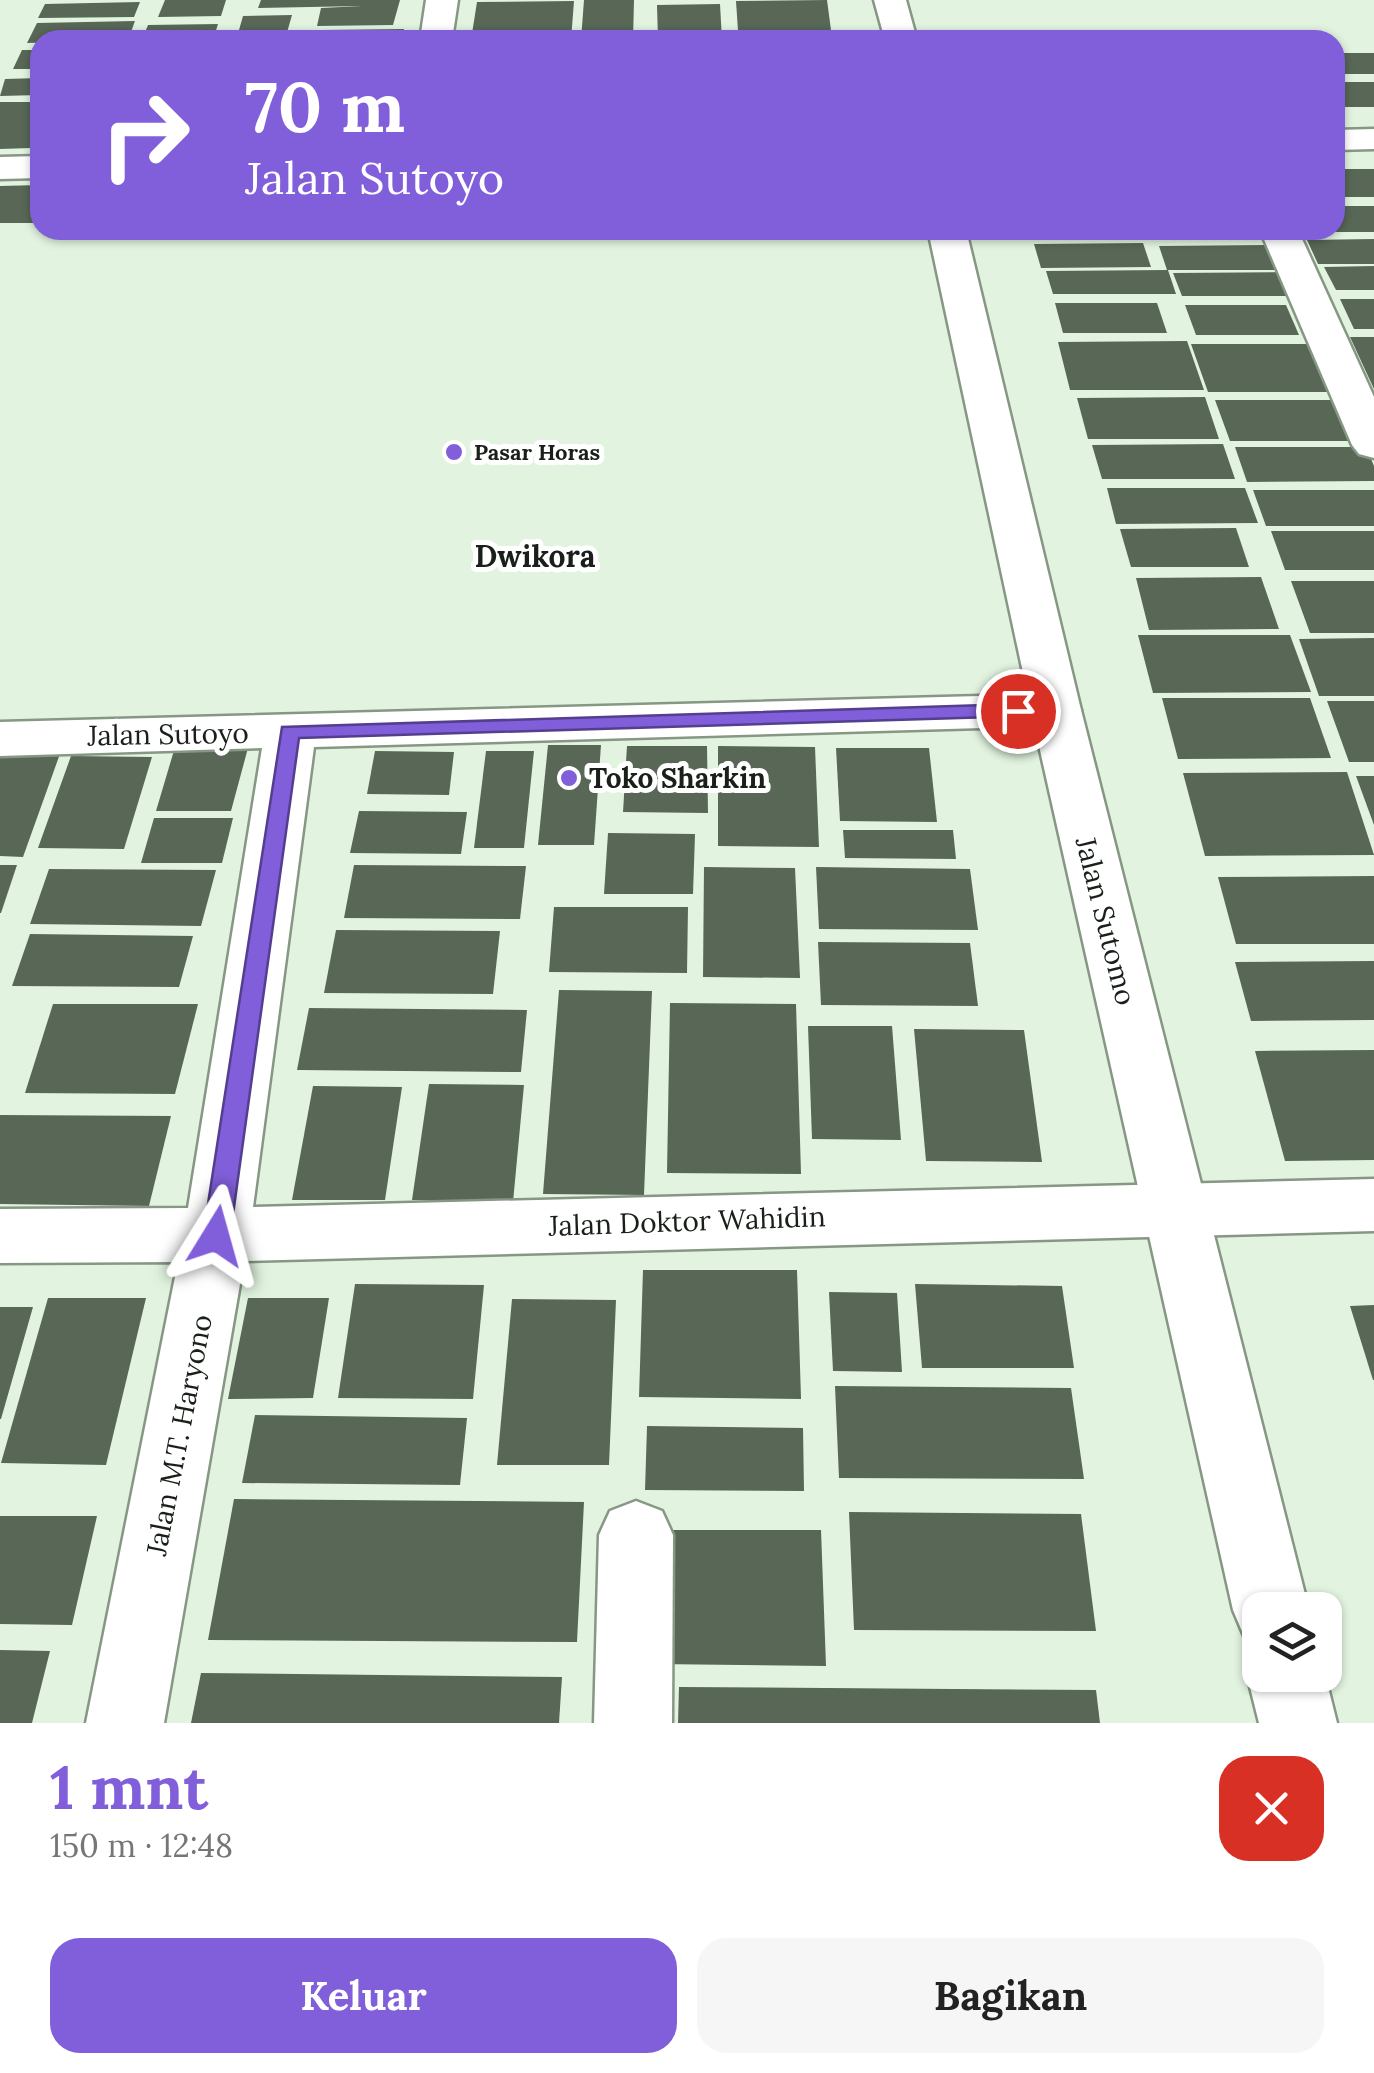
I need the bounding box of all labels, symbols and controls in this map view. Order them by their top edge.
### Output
text: 70 m [245,62,405,151]
icon: right [80,70,210,200]
text: Jalan Sutoyo [245,149,504,206]
place label: Pasar Horas [474,438,600,466]
marker: Pasar Horas [443,441,465,463]
district label: Dwikora [475,537,596,575]
pin [976,669,1061,754]
icon: arrive [991,684,1046,739]
street label: Jalan Sutoyo [86,715,249,753]
place label: Toko Sharkin [589,760,766,796]
marker: Toko Sharkin [558,767,580,789]
street label: Jalan Sutomo [1067,832,1144,1009]
position arrow [164,1184,268,1288]
street label: Jalan Doktor Wahidin [547,1198,826,1244]
street label: Jalan M.T. Haryono [138,1311,220,1560]
map controls [1242,1592,1342,1692]
button: layers [1242,1592,1342,1692]
text: 1 mnt [50,1749,208,1825]
button: close [1219,1756,1324,1861]
text: 150 m · 12:48 [50,1825,233,1866]
button: Keluar [50,1938,677,2053]
button: Bagikan [697,1938,1324,2053]

